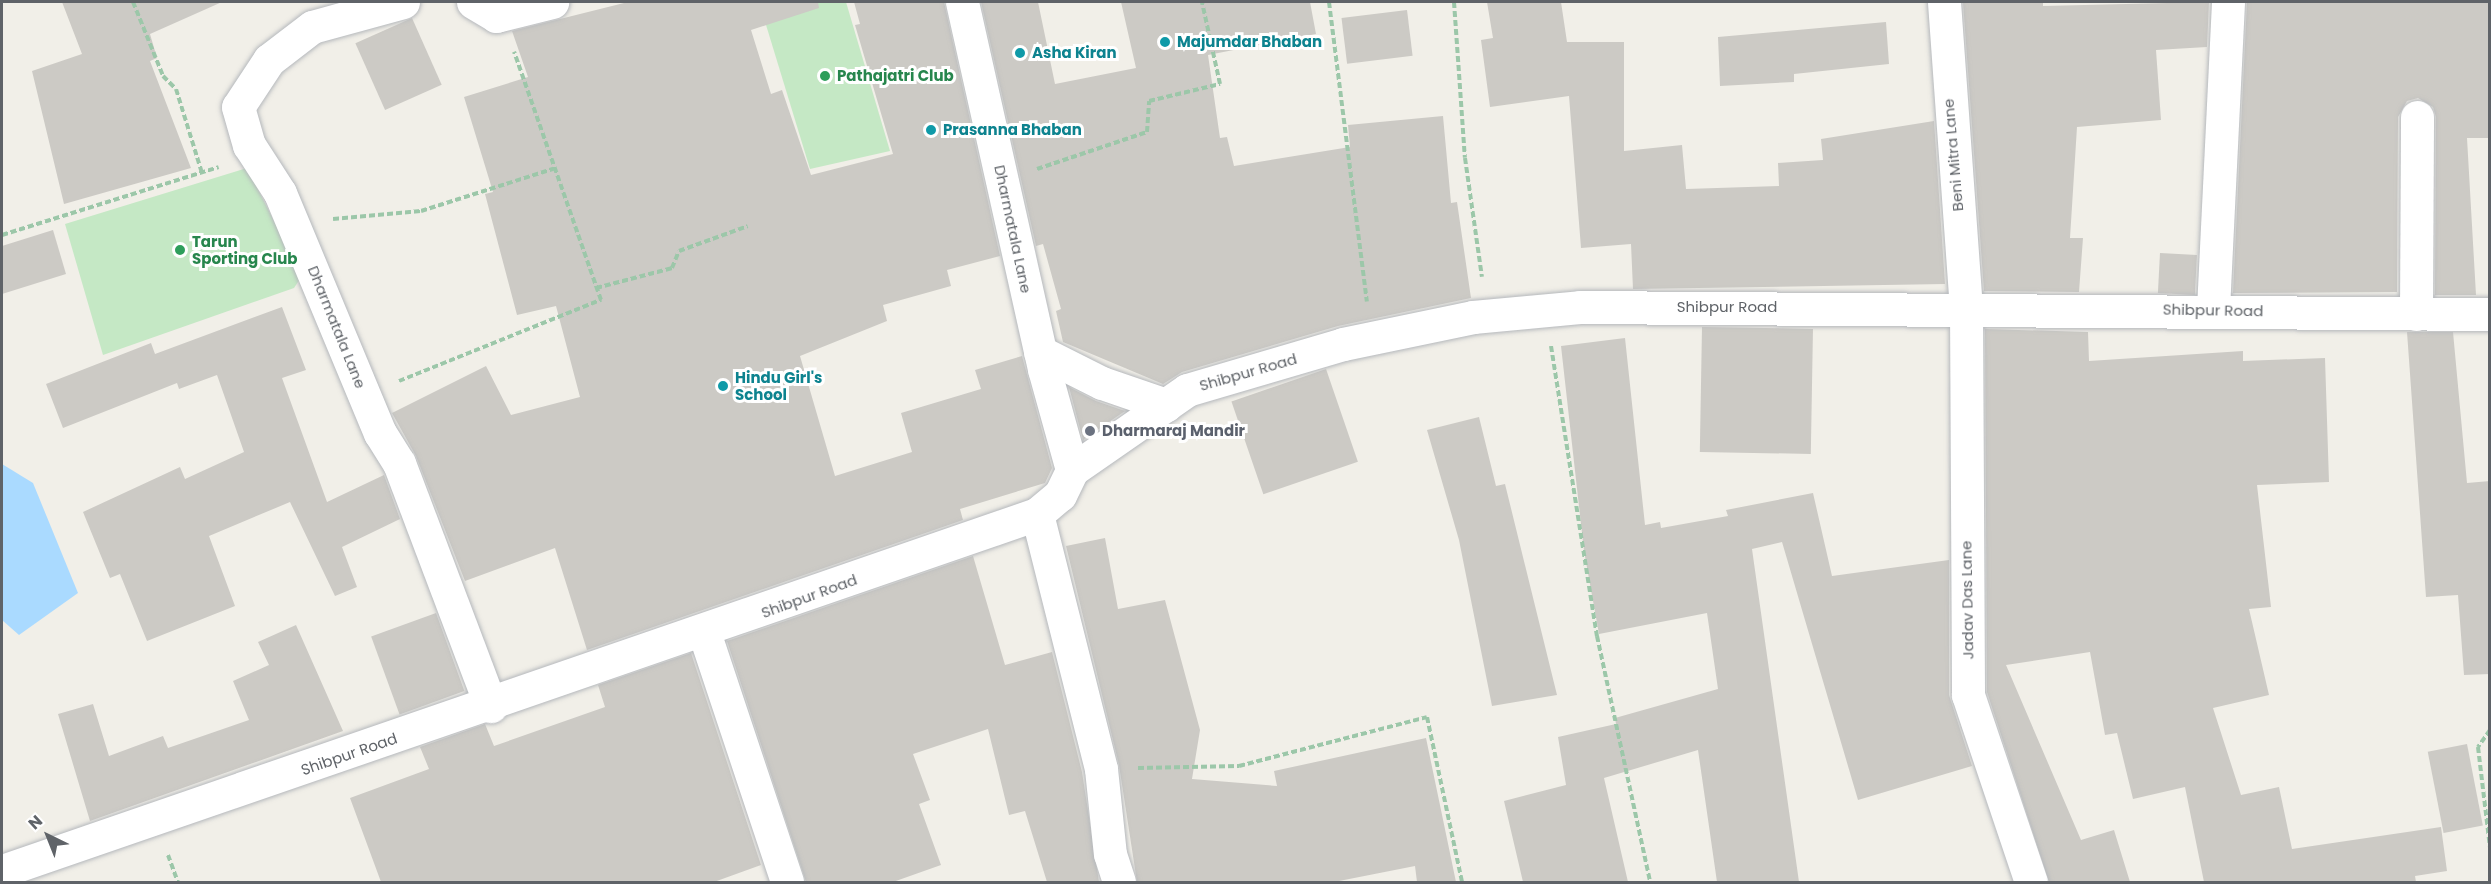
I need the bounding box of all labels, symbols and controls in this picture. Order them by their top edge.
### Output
place label: Majumdar Bhaban [1177,33,1322,51]
marker: Majumdar Bhaban [1158,35,1172,49]
place label: Asha Kiran [1032,44,1116,62]
marker: Asha Kiran [1013,46,1027,60]
place label: Pathajatri Club [837,67,954,85]
marker: Pathajatri Club [818,69,832,83]
street label: Beni Mitra Lane [1939,98,1967,212]
place label: Prasanna Bhaban [943,121,1082,139]
marker: Prasanna Bhaban [924,123,938,137]
street label: Dharmatala Lane [991,163,1035,295]
place label: Tarun Sporting Club [192,232,298,267]
marker: Tarun Sporting Club [173,243,187,257]
street label: Dharmatala Lane [304,263,370,391]
street label: Shibpur Road [1677,298,1777,316]
street label: Shibpur Road [2163,300,2263,320]
street label: Shibpur Road [1197,349,1299,395]
place label: Hindu Girl's School [735,368,822,403]
marker: Hindu Girl's School [716,379,730,393]
place label: Dharmaraj Mandir [1102,422,1245,440]
marker: Dharmaraj Mandir [1083,424,1097,438]
street label: Jadav Das Lane [1957,540,1977,660]
street label: Shibpur Road [759,570,859,622]
street label: Shibpur Road [299,729,399,779]
north arrow [18,806,78,866]
text: N [23,810,48,835]

